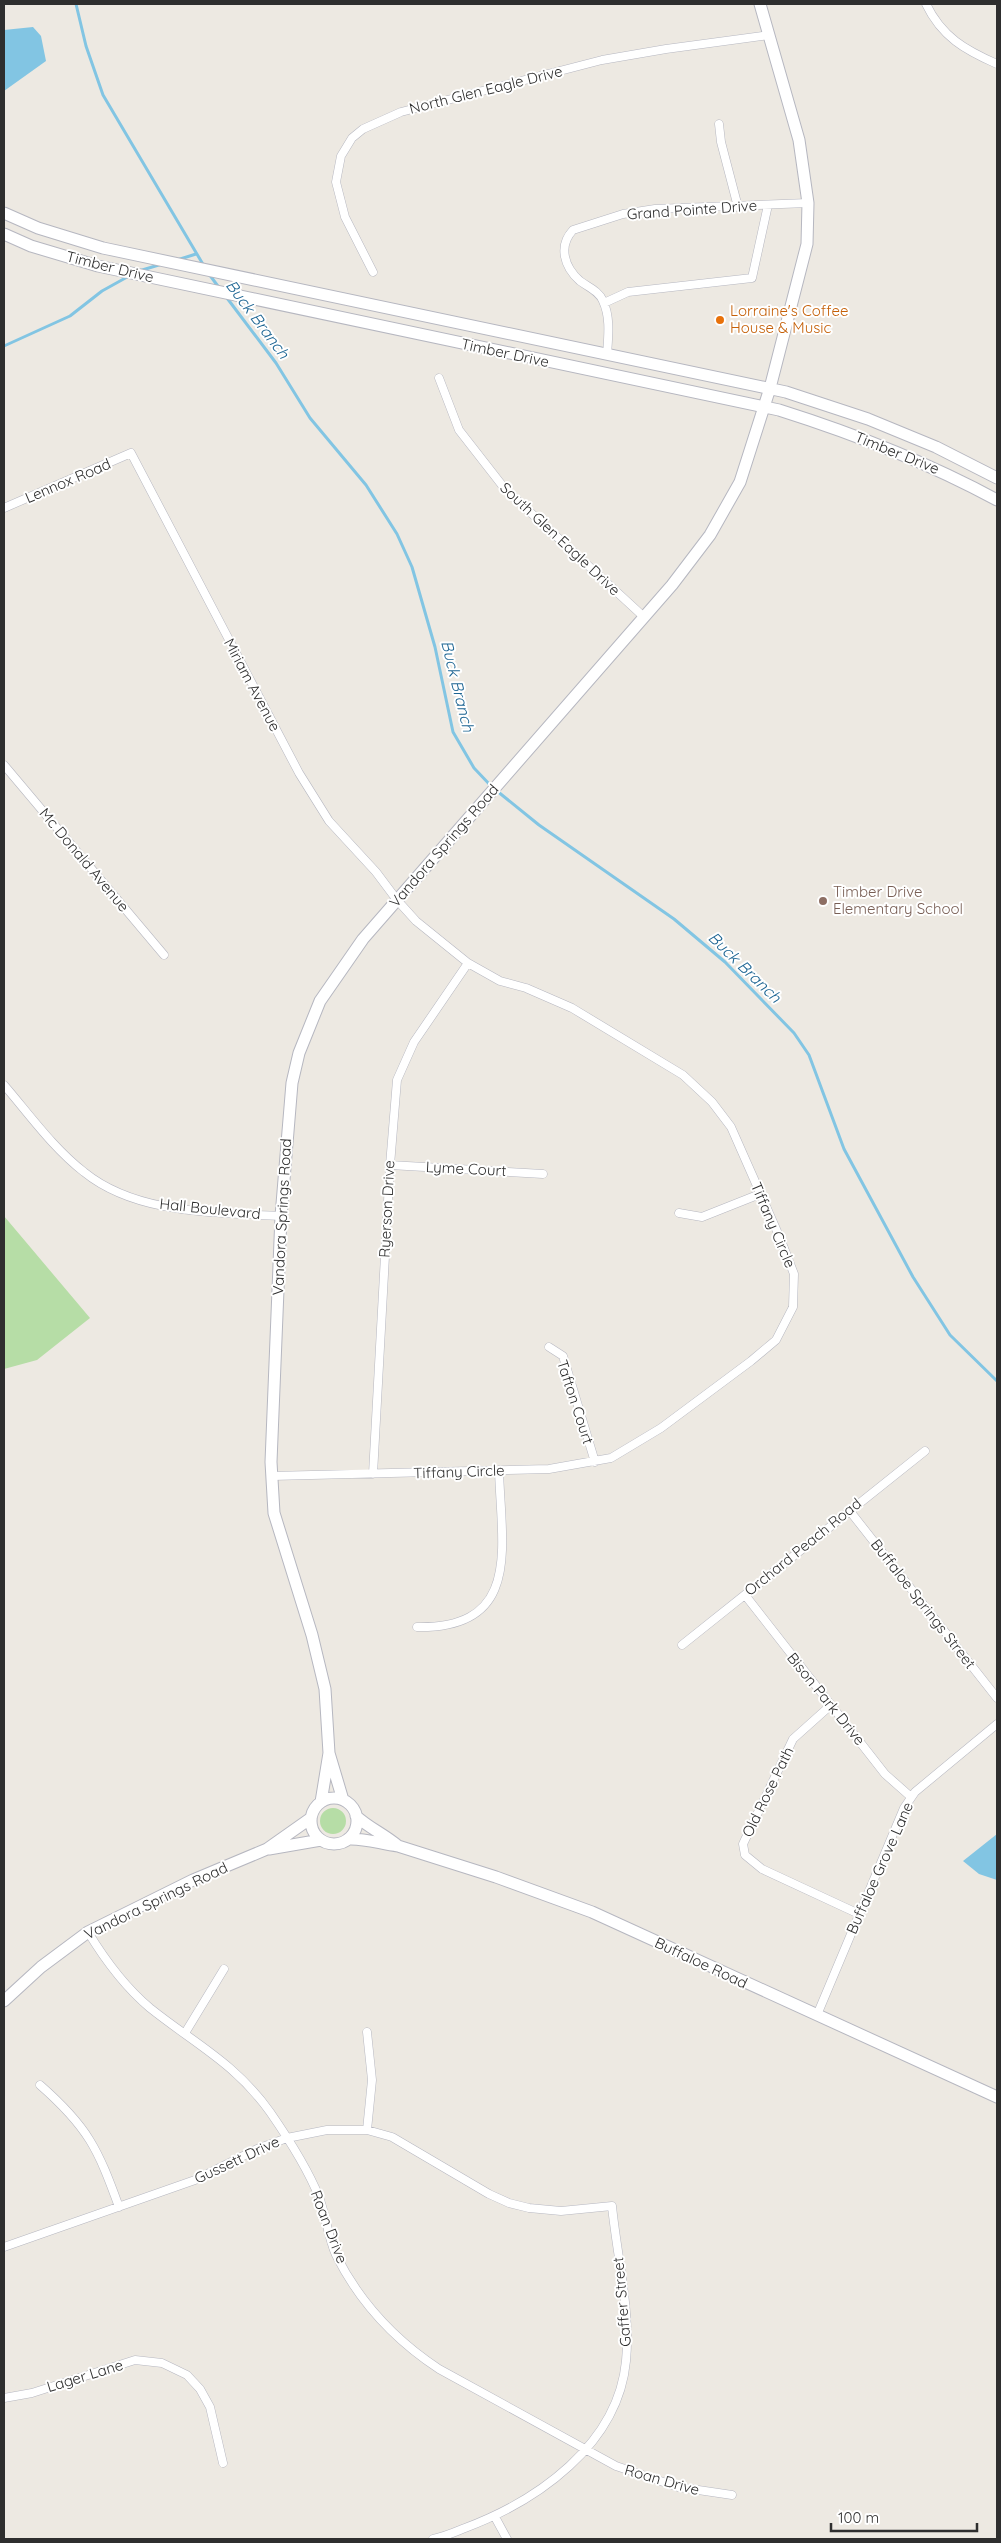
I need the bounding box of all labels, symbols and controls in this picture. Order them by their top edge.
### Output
street label: North Glen Eagle Drive [407,61,565,118]
street label: Grand Pointe Drive [626,195,758,224]
street label: Timber Drive [64,246,156,287]
water label: Buck Branch [222,276,295,363]
place label: Lorraine's Coffee House & Music [730,301,849,337]
marker: Lorraine's Coffee House & Music [714,314,726,326]
street label: Timber Drive [459,334,551,371]
street label: Timber Drive [852,427,942,478]
street label: Lennox Road [22,454,114,507]
street label: South Glen Eagle Drive [496,478,624,599]
street label: Miriam Avenue [220,635,285,735]
water label: Buck Branch [437,638,479,735]
street label: Vandora Springs Road [385,780,502,911]
street label: Mc Donald Avenue [35,804,133,915]
place label: Timber Drive Elementary School [833,882,963,918]
marker: Timber Drive Elementary School [817,895,829,907]
water label: Buck Branch [704,927,786,1007]
street label: Vandora Springs Road [268,1138,295,1296]
street label: Lyme Court [425,1157,507,1180]
street label: Ryerson Drive [374,1160,399,1258]
street label: Tiffany Circle [747,1179,800,1271]
street label: Hall Boulevard [159,1194,262,1223]
street label: Tafton Court [553,1357,598,1446]
street label: Tiffany Circle [413,1460,505,1483]
street label: Orchard Peach Road [740,1494,865,1600]
street label: Buffaloe Springs Street [867,1535,980,1672]
street label: Bison Park Drive [783,1648,870,1749]
street label: Old Rose Path [737,1743,798,1840]
street label: Buffaloe Grove Lane [842,1799,917,1937]
street label: Vandora Springs Road [81,1858,231,1944]
street label: Buffaloe Road [652,1933,751,1992]
street label: Gussett Drive [191,2132,282,2188]
street label: Roan Drive [307,2187,352,2266]
street label: Gaffer Street [608,2256,635,2348]
street label: Lager Lane [44,2355,125,2396]
street label: Roan Drive [623,2460,702,2499]
scale bar [831,2500,977,2532]
text: 100 m [838,2508,879,2527]

